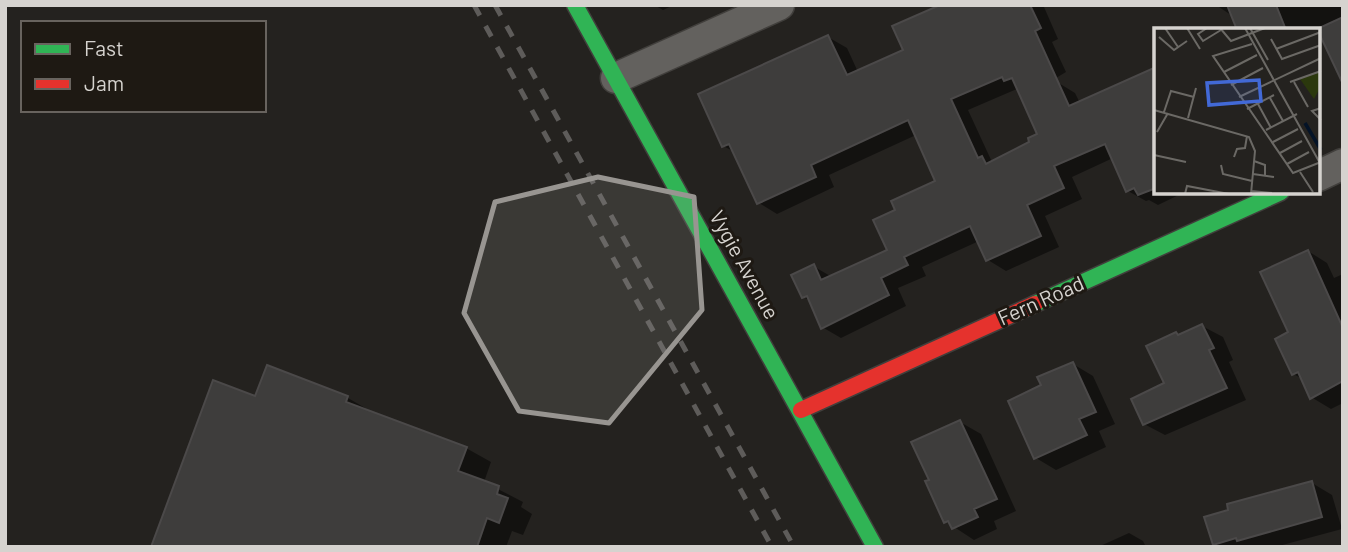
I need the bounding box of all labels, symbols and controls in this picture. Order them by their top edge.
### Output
legend [21,21,266,112]
inset map [1154,28,1320,194]
text: Fast [84,35,124,60]
text: Jam [84,70,124,95]
street label: Vygie Avenue [705,206,785,323]
street label: Fern Road [993,270,1087,330]

